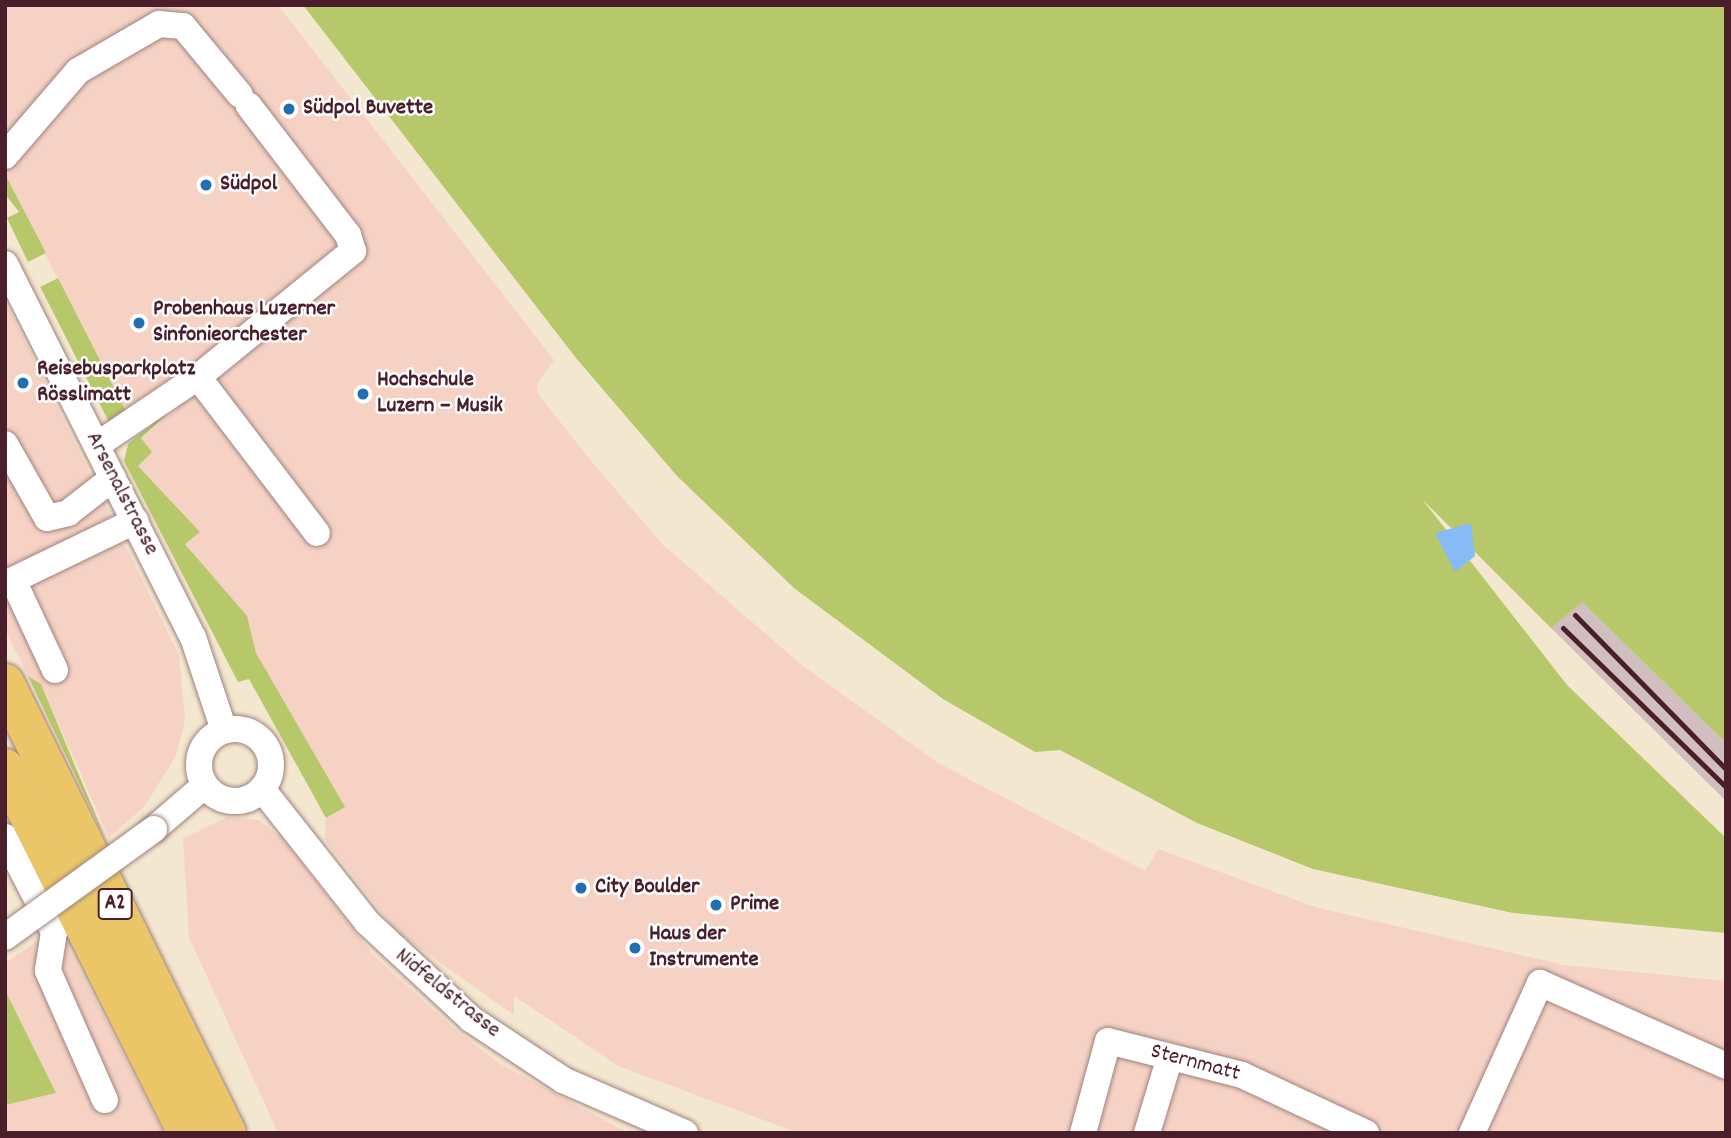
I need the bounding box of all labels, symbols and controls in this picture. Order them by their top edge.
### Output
place label: Südpol Buvette [303,95,433,123]
marker: Südpol Buvette [281,101,297,117]
place label: Südpol [220,171,277,199]
marker: Südpol [198,177,214,193]
place label: Probenhaus Luzerner Sinfonieorchester [153,296,335,350]
marker: Probenhaus Luzerner Sinfonieorchester [131,315,147,331]
place label: Reisebusparkplatz Rösslimatt [37,356,195,410]
place label: Hochschule Luzern – Musik [377,367,503,421]
marker: Reisebusparkplatz Rösslimatt [15,375,31,391]
marker: Hochschule Luzern – Musik [355,386,371,402]
street label: Arsenalstrasse [78,428,164,560]
place label: City Boulder [595,874,700,902]
marker: City Boulder [573,880,589,896]
road number: A2 [97,886,132,922]
place label: Prime [730,891,779,919]
marker: Prime [708,897,724,913]
place label: Haus der Instrumente [649,921,759,975]
marker: Haus der Instrumente [627,940,643,956]
street label: Nidfeldstrasse [389,943,505,1045]
street label: Sternmatt [1147,1039,1243,1089]

